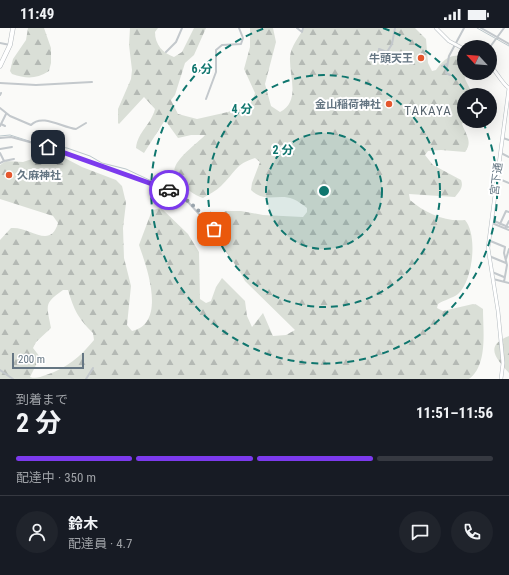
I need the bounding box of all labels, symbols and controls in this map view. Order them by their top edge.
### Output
text: 11:49 [20,5,54,23]
north arrow [457,40,497,80]
map controls [457,40,497,128]
place label: 牛頭天王 [369,52,413,65]
marker: 牛頭天王 [416,53,426,63]
text: 6 分 [192,62,212,76]
button: locate [457,88,497,128]
place label: 金山稲荷神社 [315,98,381,111]
marker: 金山稲荷神社 [384,99,394,109]
text: 4 分 [232,102,252,116]
district label: TAKAYA [404,103,452,118]
pin [31,130,65,164]
icon: home [37,136,59,158]
text: 2 分 [273,143,293,157]
street label: 宮下通 [488,162,505,196]
place label: 久麻神社 [17,169,61,182]
marker: 久麻神社 [4,170,14,180]
courier [149,170,189,210]
icon: car [158,179,180,201]
centre of rings [317,184,331,198]
pin [197,212,231,246]
icon: bag [203,218,225,240]
scale bar [12,351,84,370]
text: 200 m [18,353,45,366]
text: 到着まで [16,392,68,407]
text: 11:51–11:56 [416,404,493,422]
text: 2 分 [16,408,61,438]
text: 配達中 · 350 m [16,470,96,485]
button: person [16,511,58,553]
button: chat [399,511,441,553]
button: phone [451,511,493,553]
text: 鈴木 [68,515,98,533]
text: 配達員 · 4.7 [68,536,132,551]

